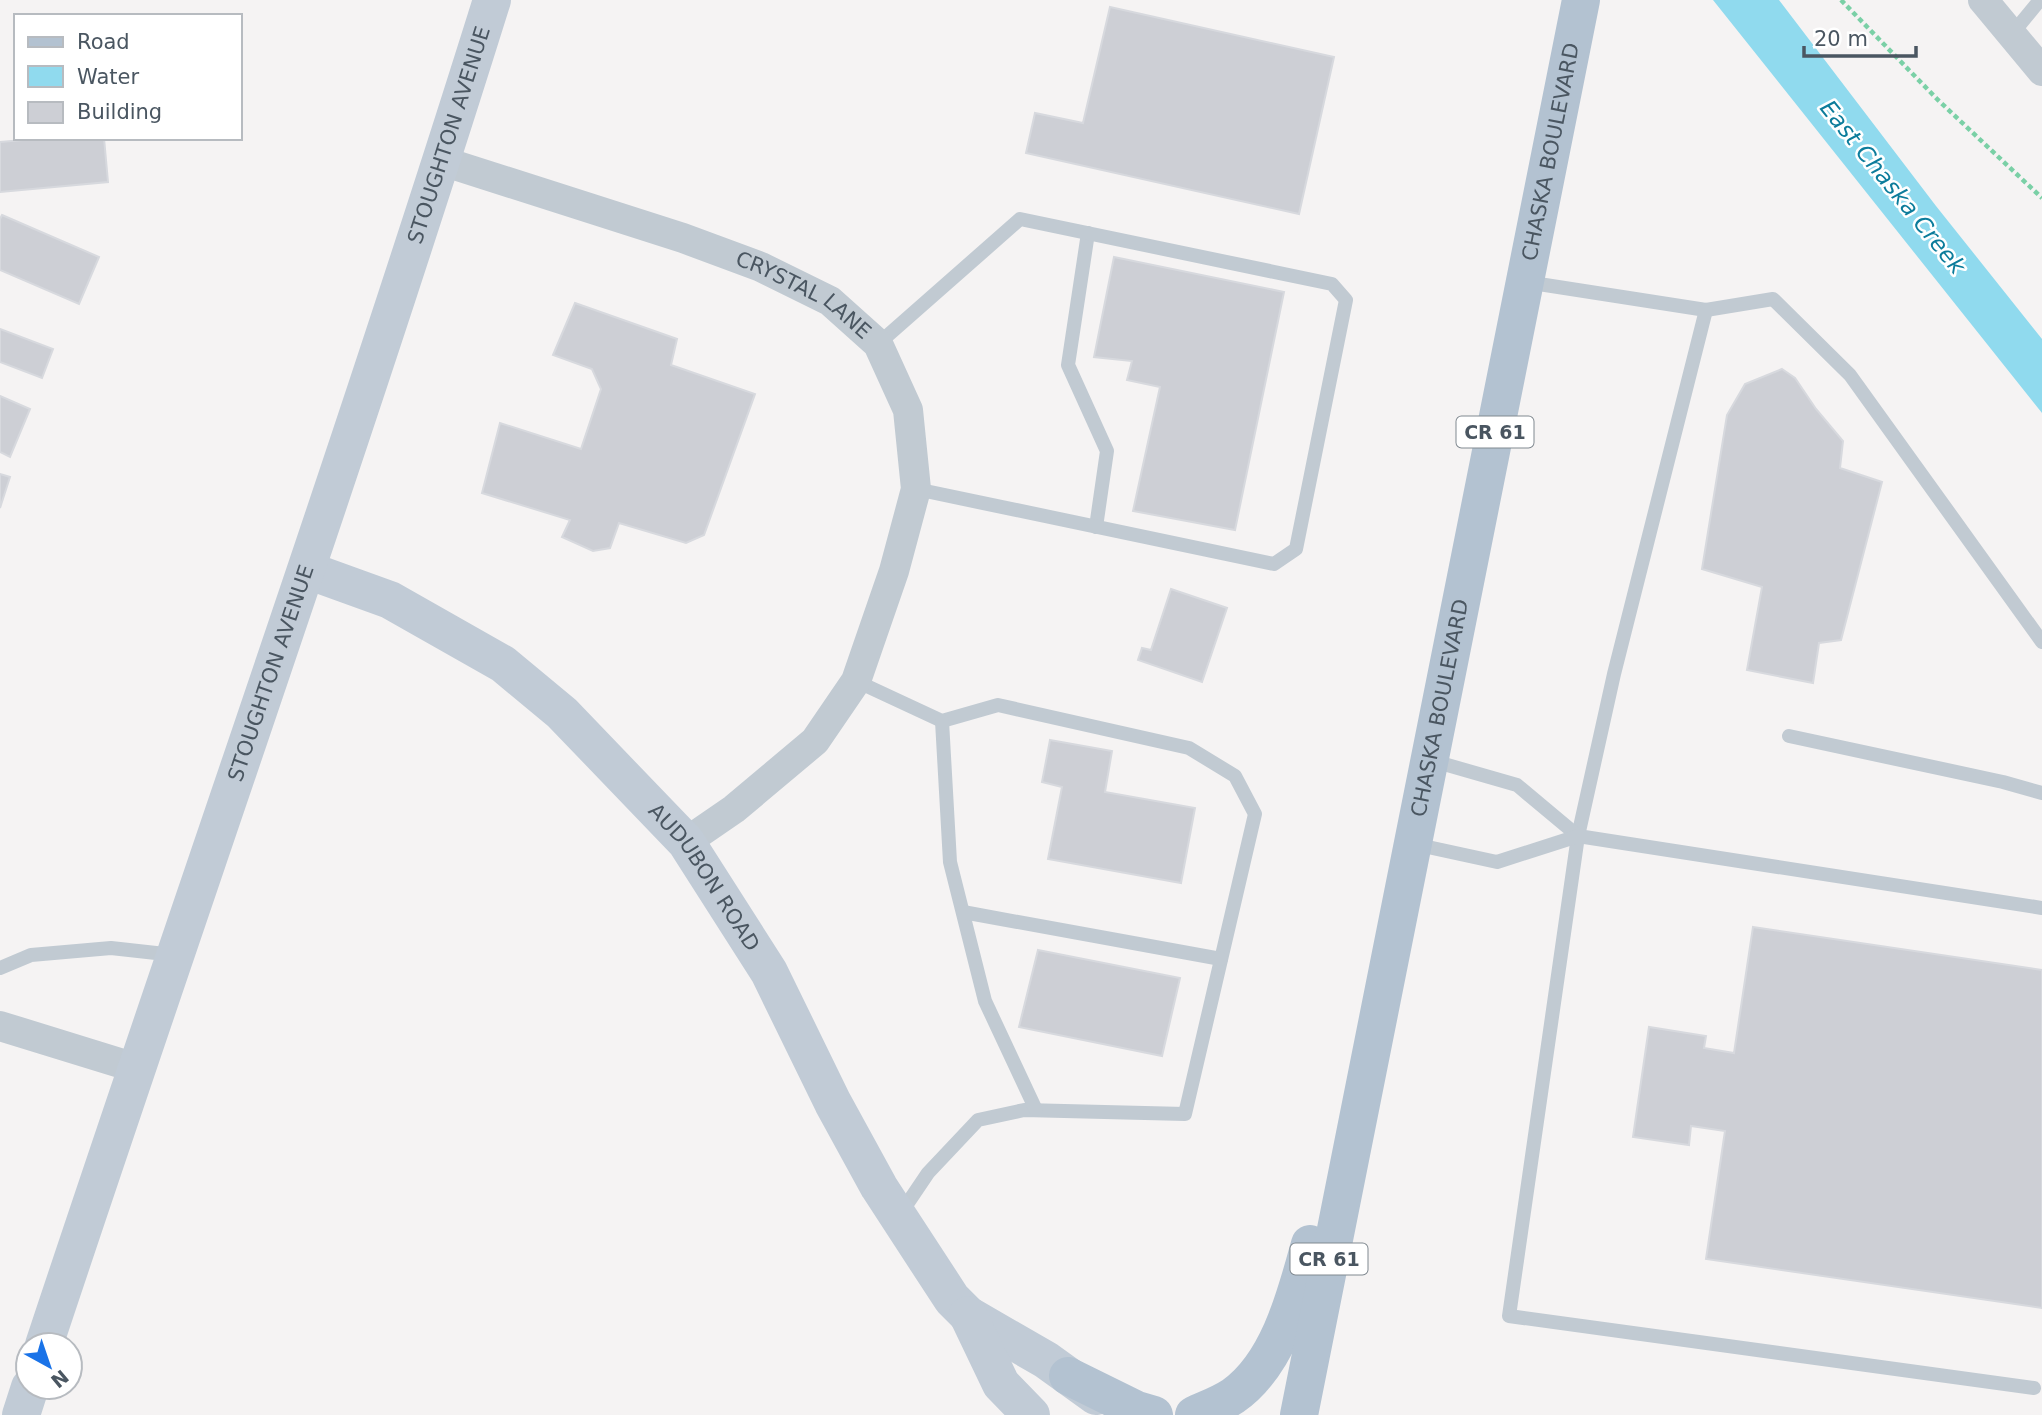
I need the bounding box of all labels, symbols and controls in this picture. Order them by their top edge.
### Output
legend [14,14,242,140]
scale bar [1804,14,1916,58]
street label: STOUGHTON AVENUE [403,23,495,247]
text: 20 m [1814,27,1868,51]
text: Road [77,30,130,54]
street label: CHASKA BOULEVARD [1517,41,1584,263]
text: Water [77,65,139,89]
water label: East Chaska Creek [1815,95,1972,280]
text: Building [77,100,162,124]
street label: CRYSTAL LANE [732,247,876,344]
road number: CR 61 [1456,416,1534,448]
street label: STOUGHTON AVENUE [223,562,319,785]
street label: CHASKA BOULEVARD [1406,597,1473,819]
street label: AUDUBON ROAD [644,799,764,956]
road number: CR 61 [1290,1244,1368,1274]
north arrow [14,1331,84,1401]
text: N [47,1365,73,1393]

